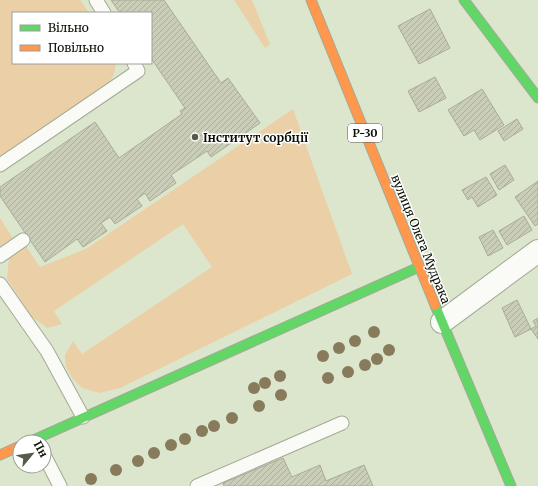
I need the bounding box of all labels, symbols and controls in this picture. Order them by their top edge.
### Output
legend [12,12,152,64]
text: Вільно [48,20,89,35]
text: Повільно [48,40,104,55]
road number: Р-30 [348,124,382,142]
place label: Інститут сорбції [203,130,309,145]
marker: Інститут сорбції [190,132,200,142]
street label: вулиця Олега Мудрака [388,172,454,306]
north arrow [12,434,52,474]
text: Пн [31,439,51,460]

